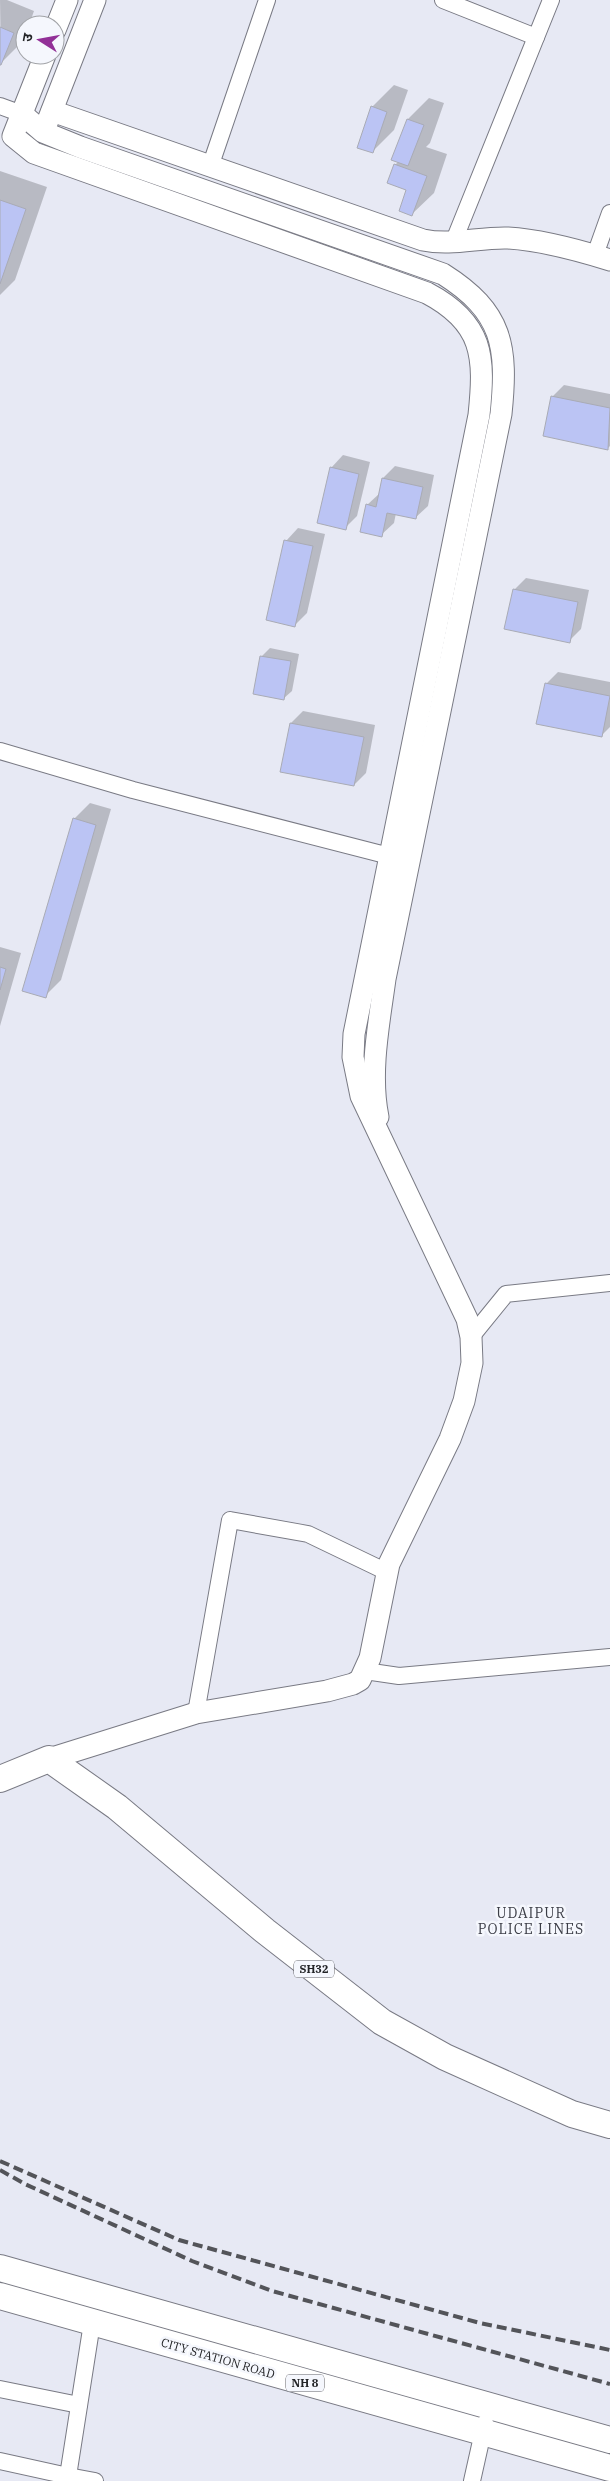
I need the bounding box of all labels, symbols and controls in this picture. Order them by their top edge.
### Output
north arrow [15,15,65,65]
text: उ [18,31,37,43]
district label: UDAIPUR POLICE LINES [478,1904,584,1938]
road number: SH32 [294,1960,334,1978]
street label: CITY STATION ROAD [159,2335,277,2381]
road number: NH 8 [286,2374,324,2392]

